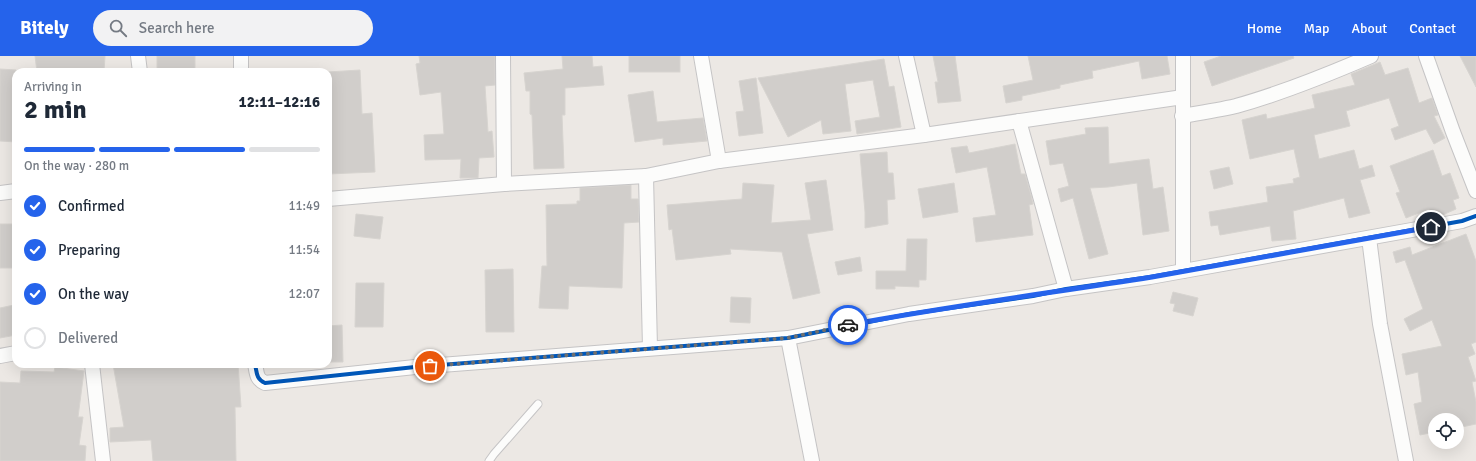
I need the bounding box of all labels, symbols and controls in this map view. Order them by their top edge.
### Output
search box [93,10,373,46]
text: Bitely [20,16,69,40]
icon: search [107,17,129,39]
text: Search here [139,19,214,37]
text: Home [1247,20,1282,37]
text: Map [1304,20,1329,37]
text: About [1351,20,1387,37]
text: Contact [1409,20,1456,37]
text: Arriving in [24,79,82,95]
text: 12:11–12:16 [239,93,320,111]
text: 2 min [24,94,87,126]
text: On the way · 280 m [24,158,129,174]
icon: check [24,195,46,217]
text: Confirmed [58,197,125,215]
text: 11:49 [288,198,320,214]
pin [1414,210,1448,244]
icon: home [1420,216,1442,238]
icon: check [24,239,46,261]
text: Preparing [58,241,121,259]
text: 11:54 [288,242,320,258]
icon: check [24,283,46,305]
text: On the way [58,285,129,303]
text: 12:07 [288,286,320,302]
courier [828,305,868,345]
icon: car [837,314,859,336]
text: Delivered [58,329,118,347]
pin [413,349,447,383]
icon: bag [419,355,441,377]
map controls [1428,413,1464,449]
button: locate [1428,413,1464,449]

